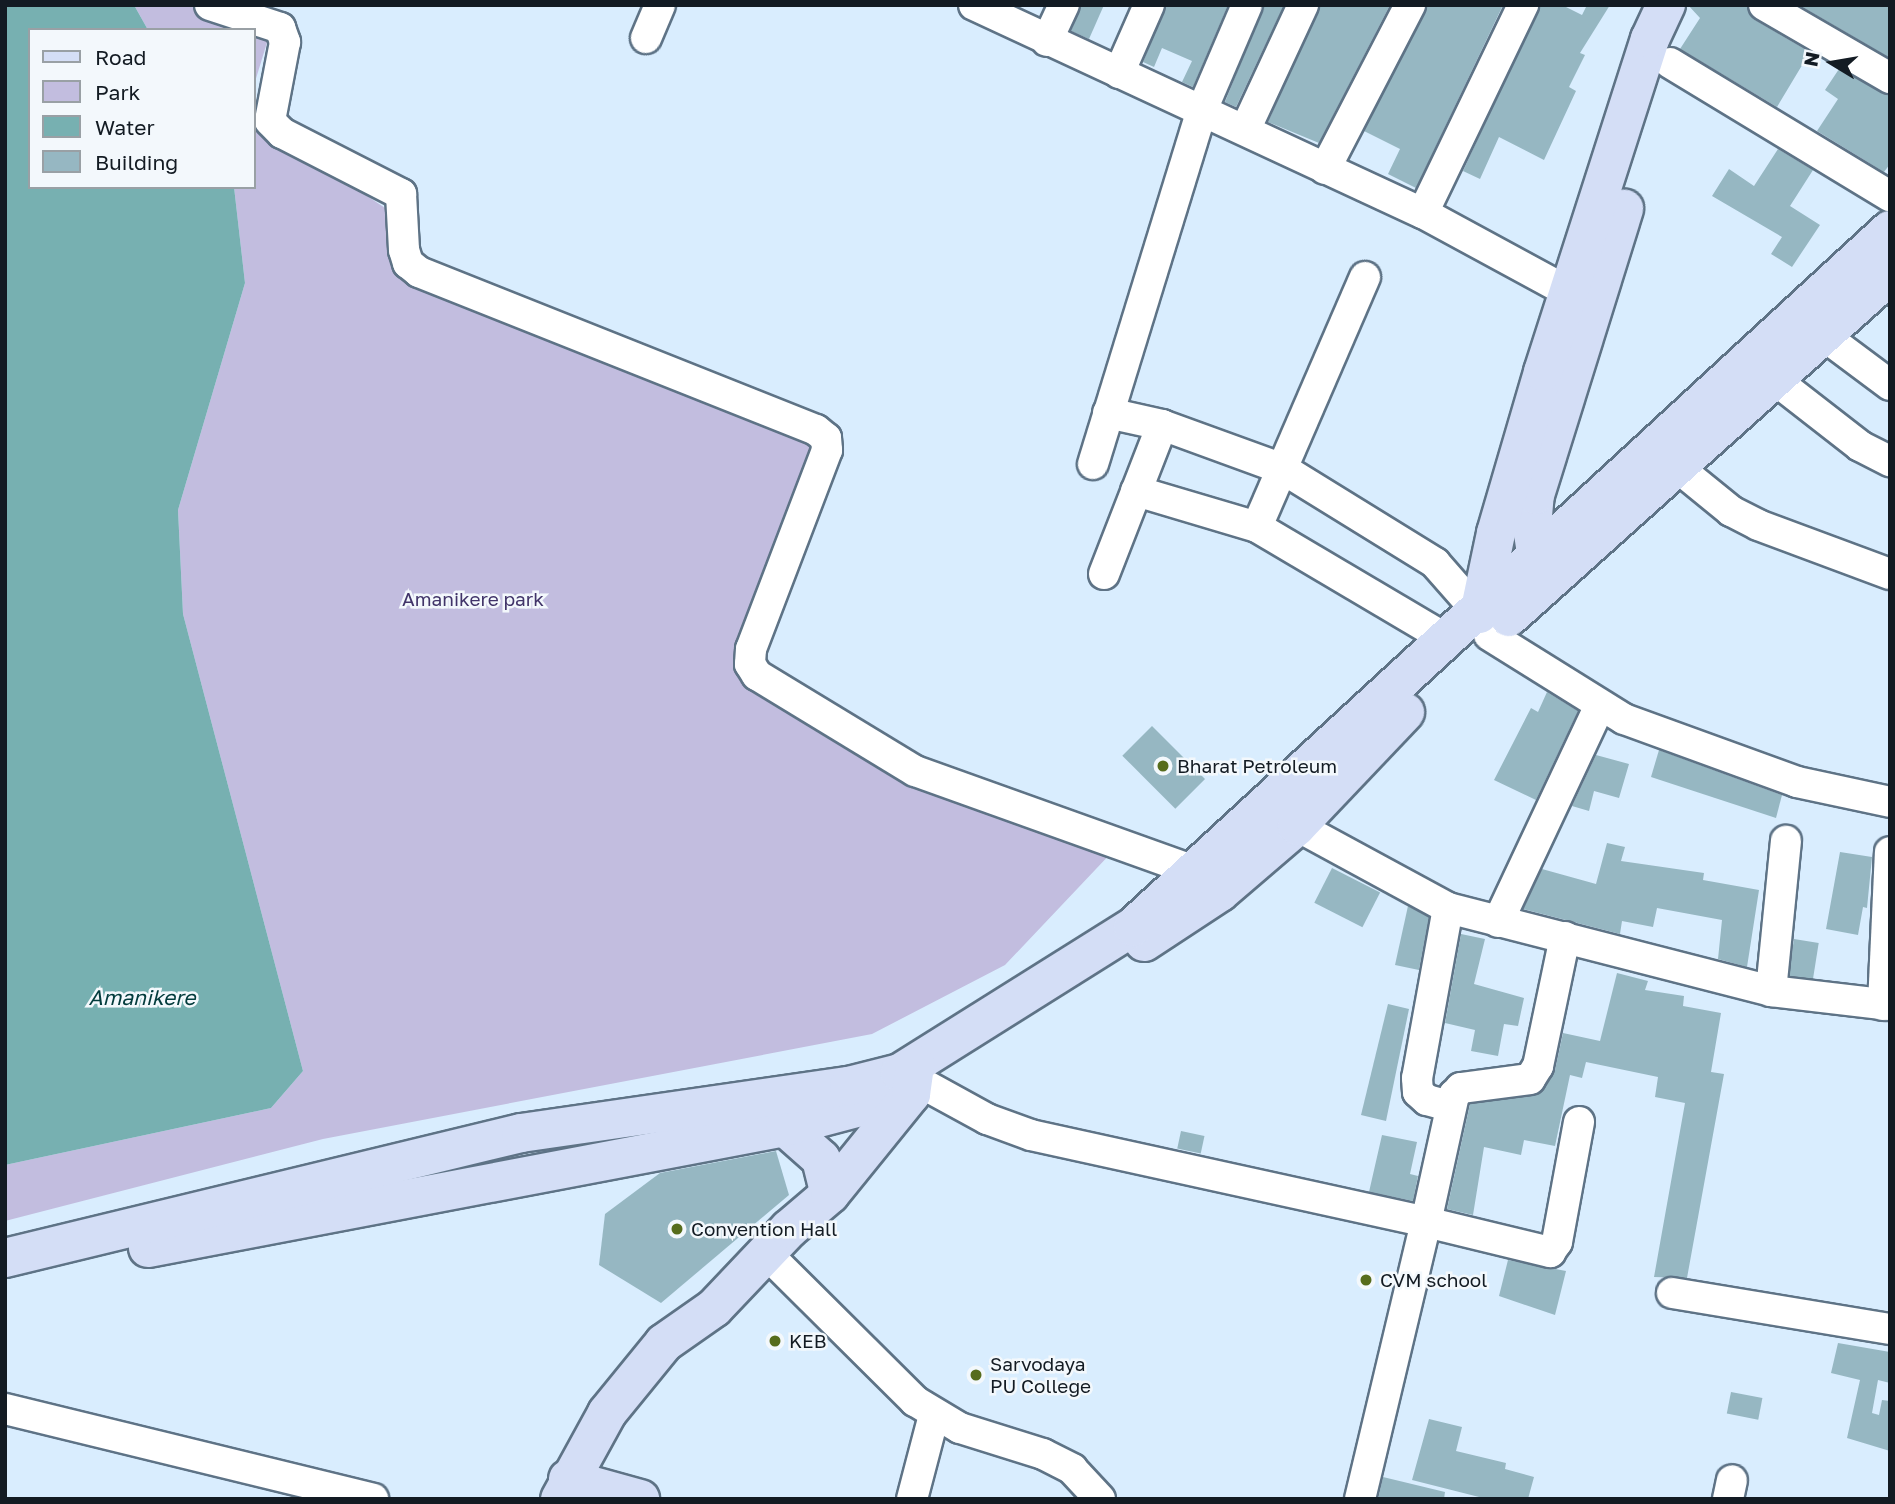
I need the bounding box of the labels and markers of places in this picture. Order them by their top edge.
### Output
place label: Bharat Petroleum [1177,755,1337,777]
marker: Bharat Petroleum [1155,758,1171,774]
place label: Convention Hall [691,1218,837,1240]
marker: Convention Hall [669,1221,685,1237]
place label: CVM school [1380,1269,1487,1291]
marker: CVM school [1358,1272,1374,1288]
place label: KEB [789,1330,826,1352]
marker: KEB [767,1333,783,1349]
place label: Sarvodaya PU College [990,1353,1091,1397]
marker: Sarvodaya PU College [968,1367,984,1383]

